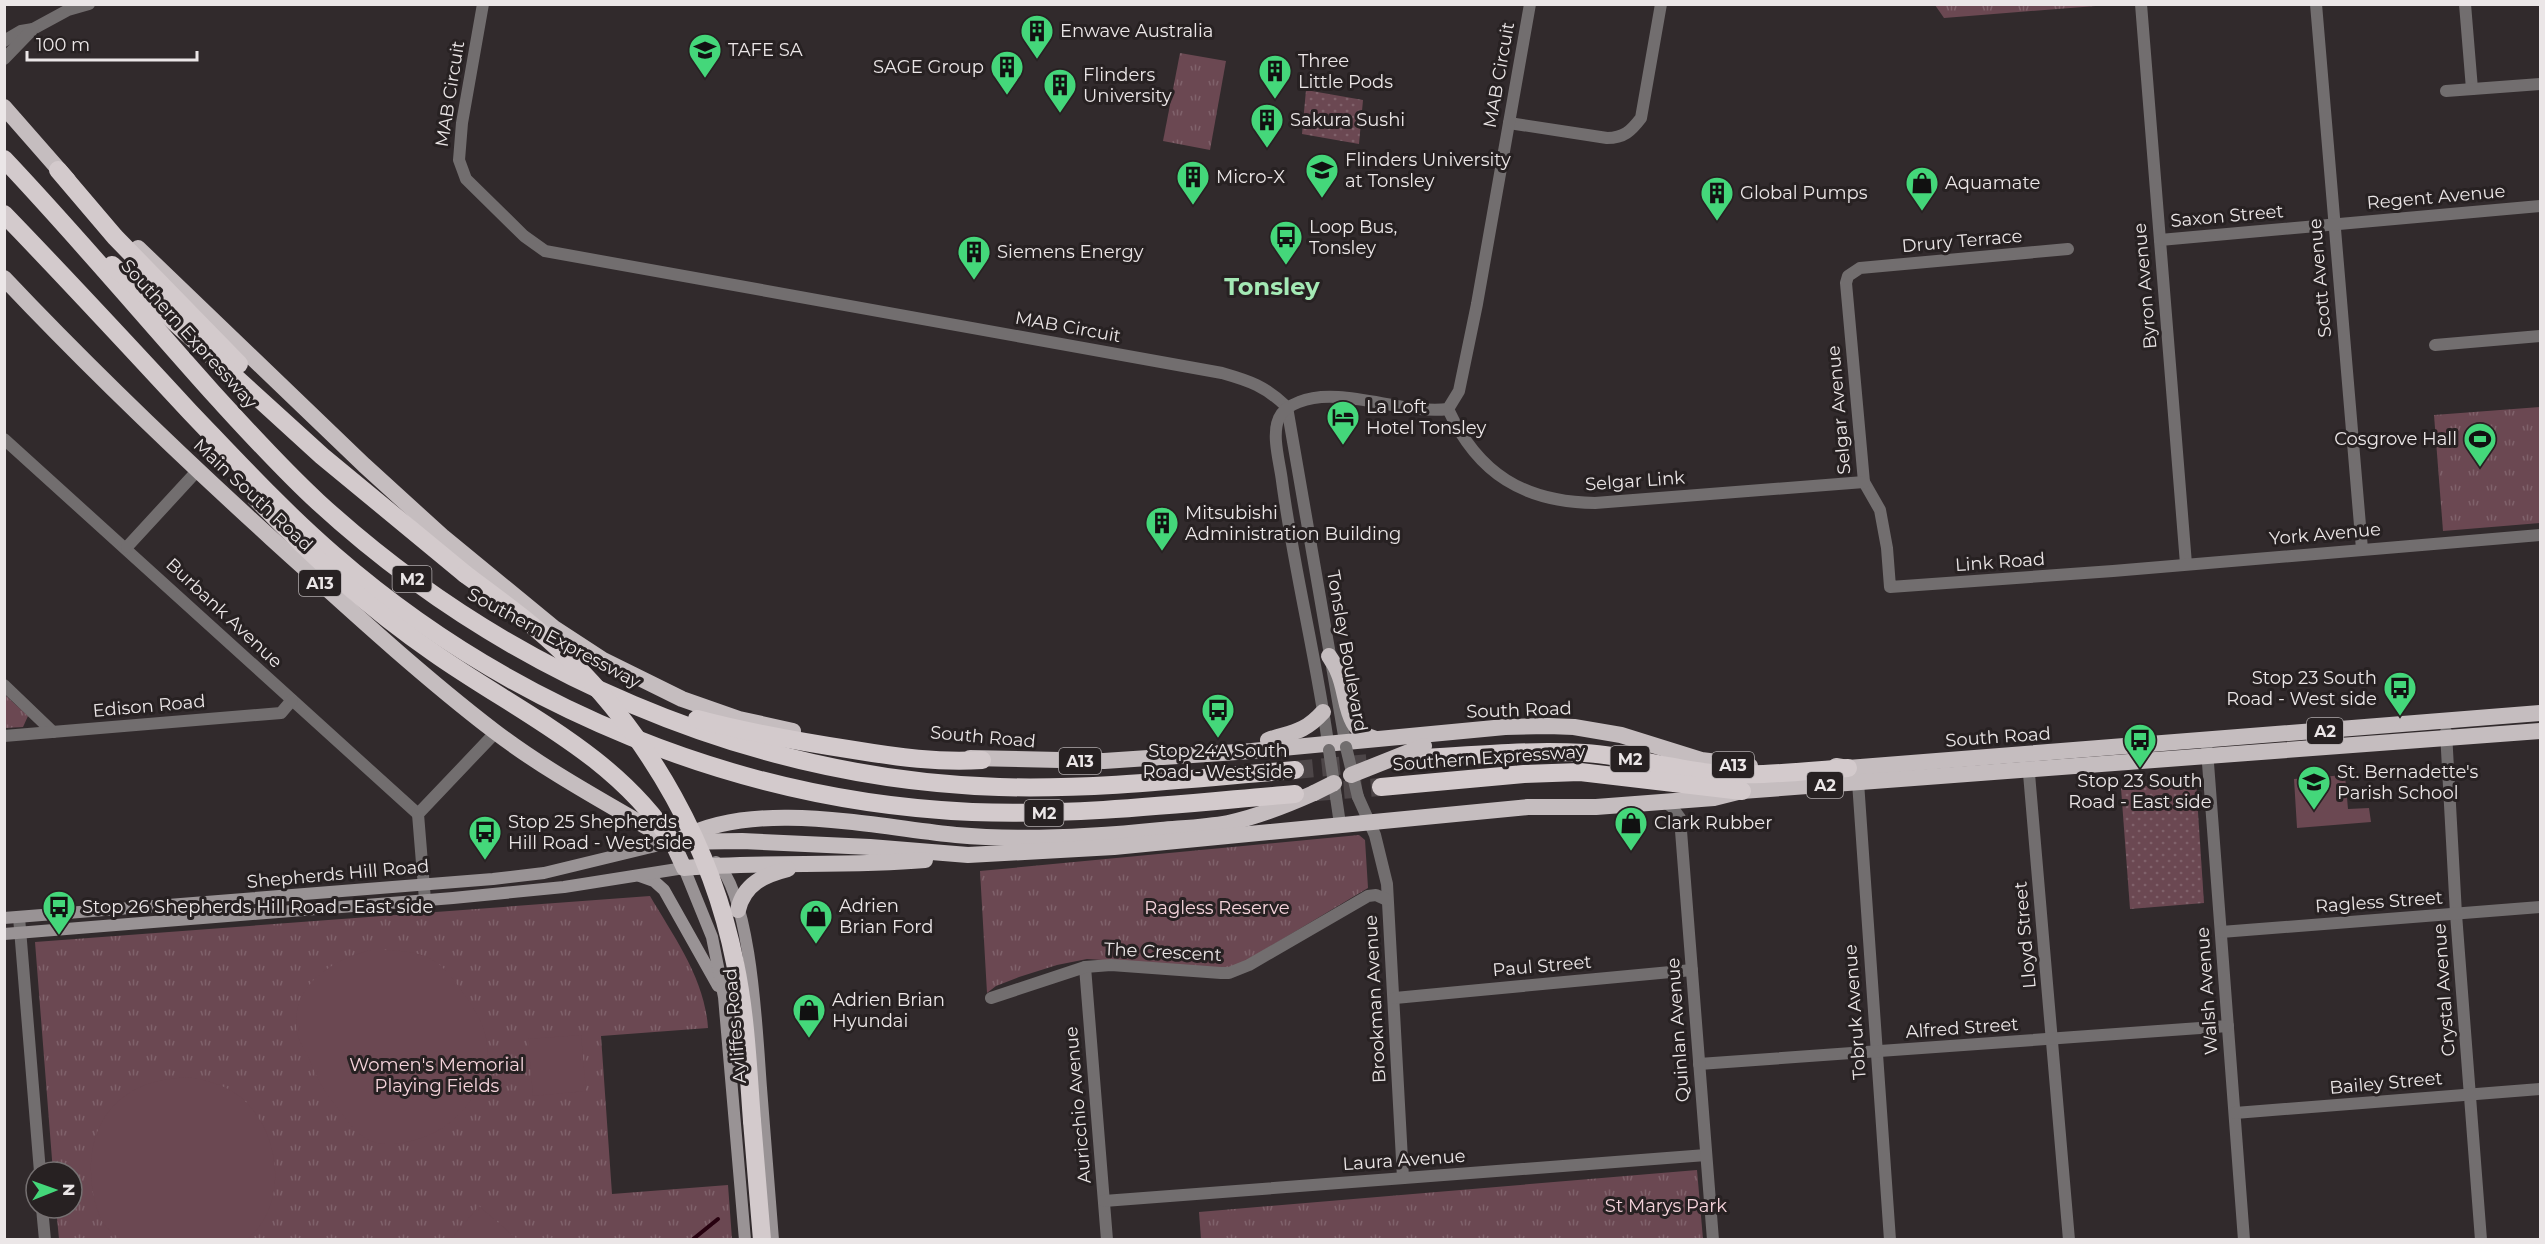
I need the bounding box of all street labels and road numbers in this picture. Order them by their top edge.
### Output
street label: MAB Circuit [1479,20,1519,130]
street label: MAB Circuit [431,39,469,149]
street label: Regent Avenue [2366,180,2506,214]
street label: Saxon Street [2169,200,2285,232]
street label: Scott Avenue [2304,217,2336,338]
street label: Byron Avenue [2129,222,2161,350]
street label: Drury Terrace [1901,225,2023,257]
street label: Southern Expressway [116,255,262,413]
street label: MAB Circuit [1013,307,1123,347]
street label: Selgar Avenue [1822,344,1856,476]
street label: Main South Road [189,434,317,556]
street label: Selgar Link [1584,467,1686,495]
street label: York Avenue [2268,518,2382,550]
street label: Link Road [1954,548,2046,576]
street label: Burbank Avenue [161,553,287,673]
road number: M2 [392,566,432,592]
street label: Tonsley Boulevard [1322,569,1372,733]
road number: A13 [299,570,341,596]
street label: Southern Expressway [464,583,645,693]
street label: Edison Road [92,690,206,722]
street label: South Road [1466,697,1572,723]
road number: A2 [2307,718,2343,744]
street label: South Road [929,721,1037,753]
street label: South Road [1945,722,2051,752]
street label: Southern Expressway [1392,740,1586,776]
road number: M2 [1610,746,1650,772]
road number: A13 [1059,748,1101,774]
road number: A13 [1712,752,1754,778]
road number: A2 [1807,772,1843,798]
road number: M2 [1024,800,1064,826]
street label: Shepherds Hill Road [246,855,430,893]
street label: Lloyd Street [2009,881,2041,989]
street label: Ragless Street [2314,887,2444,917]
street label: Brookman Avenue [1360,914,1390,1084]
street label: Crystal Avenue [2428,923,2460,1057]
street label: Walsh Avenue [2192,926,2222,1056]
street label: The Crescent [1104,938,1222,966]
street label: Tobruk Avenue [1839,943,1871,1080]
street label: Paul Street [1492,951,1592,981]
street label: Quinlan Avenue [1662,957,1694,1103]
street label: Ayliffes Road [719,968,751,1084]
street label: Alfred Street [1905,1013,2019,1043]
street label: Auricchio Avenue [1060,1025,1096,1184]
street label: Bailey Street [2328,1067,2444,1099]
street label: Laura Avenue [1342,1145,1466,1175]

